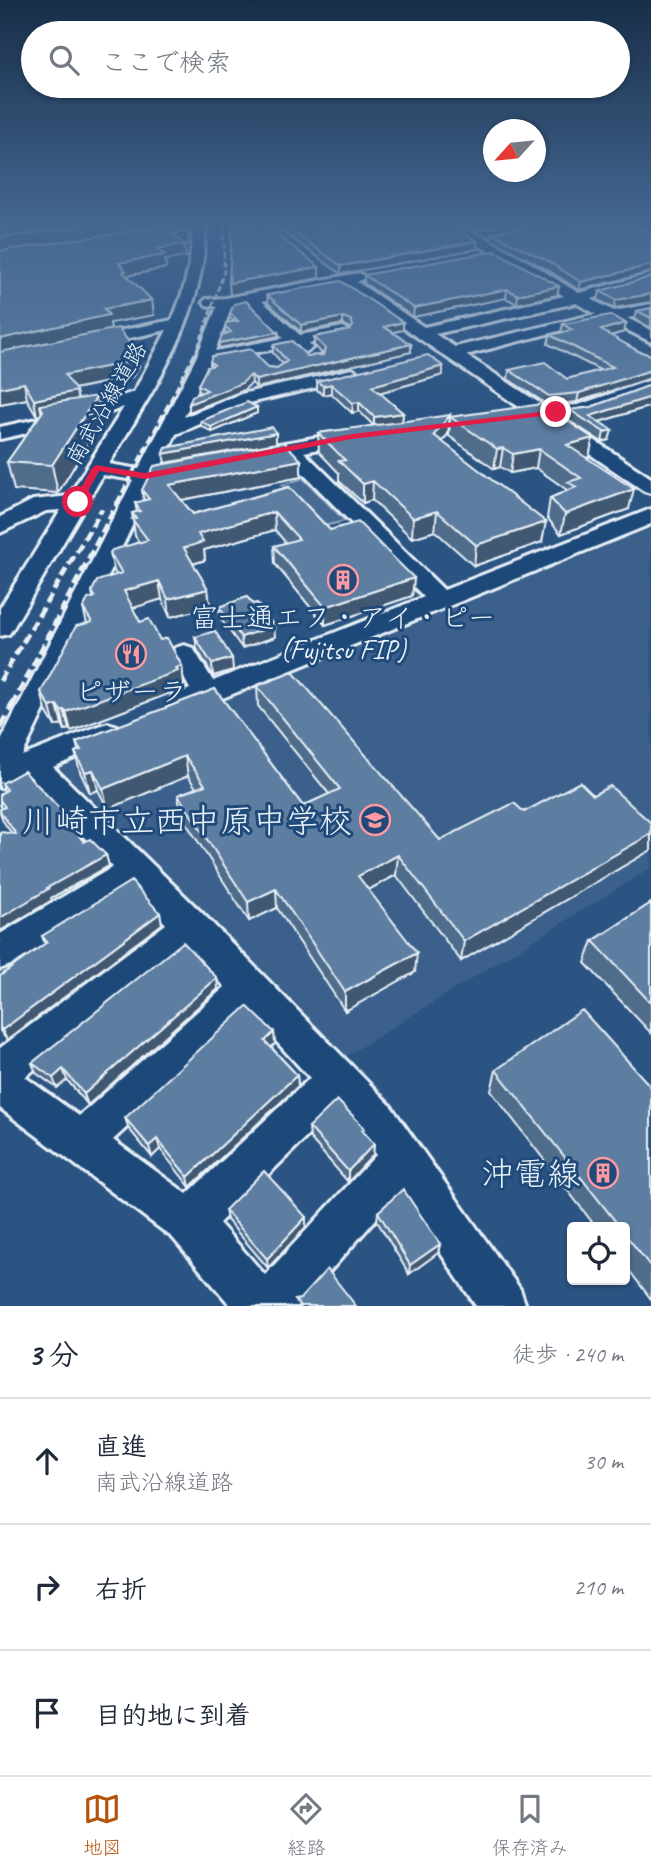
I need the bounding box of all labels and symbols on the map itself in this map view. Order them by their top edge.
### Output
north arrow [483,119,546,182]
street label: 南武沿線道路 [59,336,153,470]
route end [540,396,571,427]
route start [62,486,93,517]
building icon: 富士通エフ・アイ・ピー (Fujitsu FIP) [326,563,360,597]
place label: 富士通エフ・アイ・ピー (Fujitsu FIP) [191,600,495,667]
restaurant icon: ピザーラ [114,637,148,671]
place label: ピザーラ [75,674,187,709]
place label: 川崎市立西中原中学校 [22,800,352,842]
school or university icon: 川崎市立西中原中学校 [358,803,392,837]
place label: 沖電線 [481,1153,580,1195]
building icon: 沖電線 [586,1156,620,1190]

